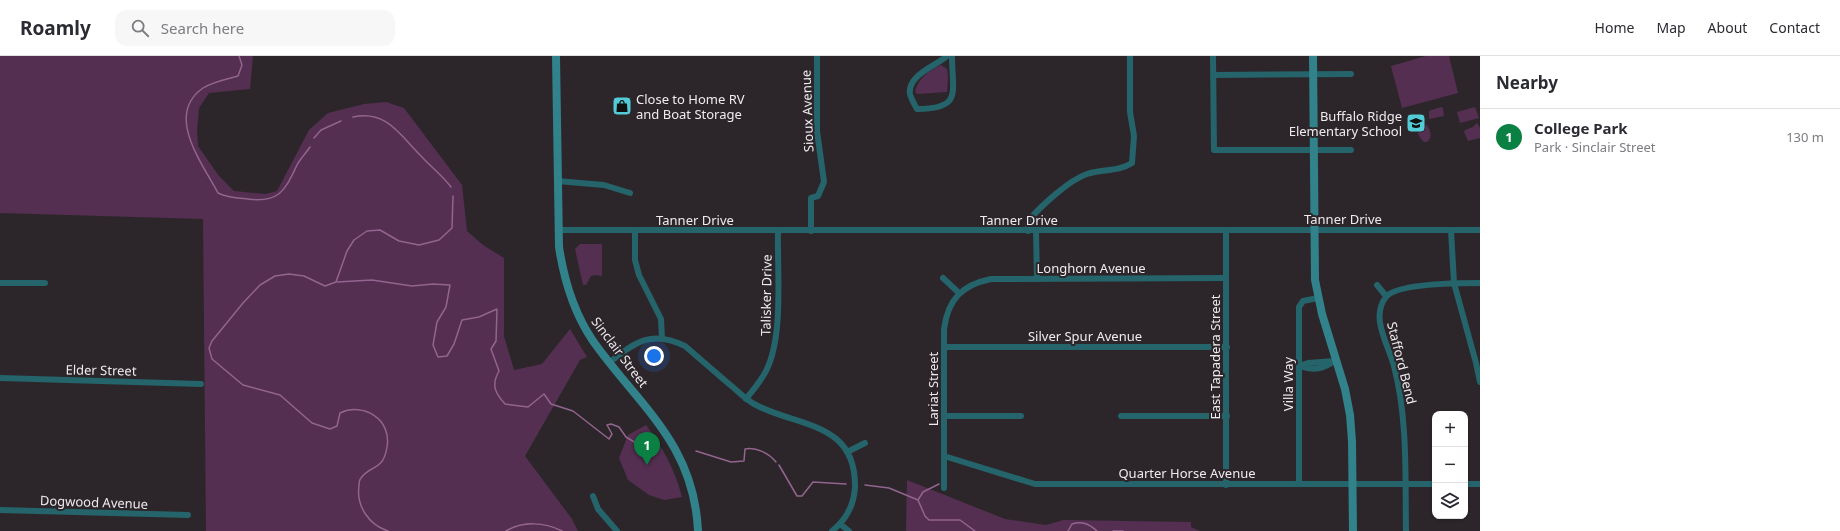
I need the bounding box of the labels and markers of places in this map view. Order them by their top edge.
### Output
place label: Close to Home RV and Boat Storage [636,90,745,123]
shop icon: Close to Home RV and Boat Storage [611,95,633,117]
place label: Buffalo Ridge Elementary School [1289,107,1402,140]
school or university icon: Buffalo Ridge Elementary School [1405,112,1427,134]
pin: 1 [634,432,660,465]

